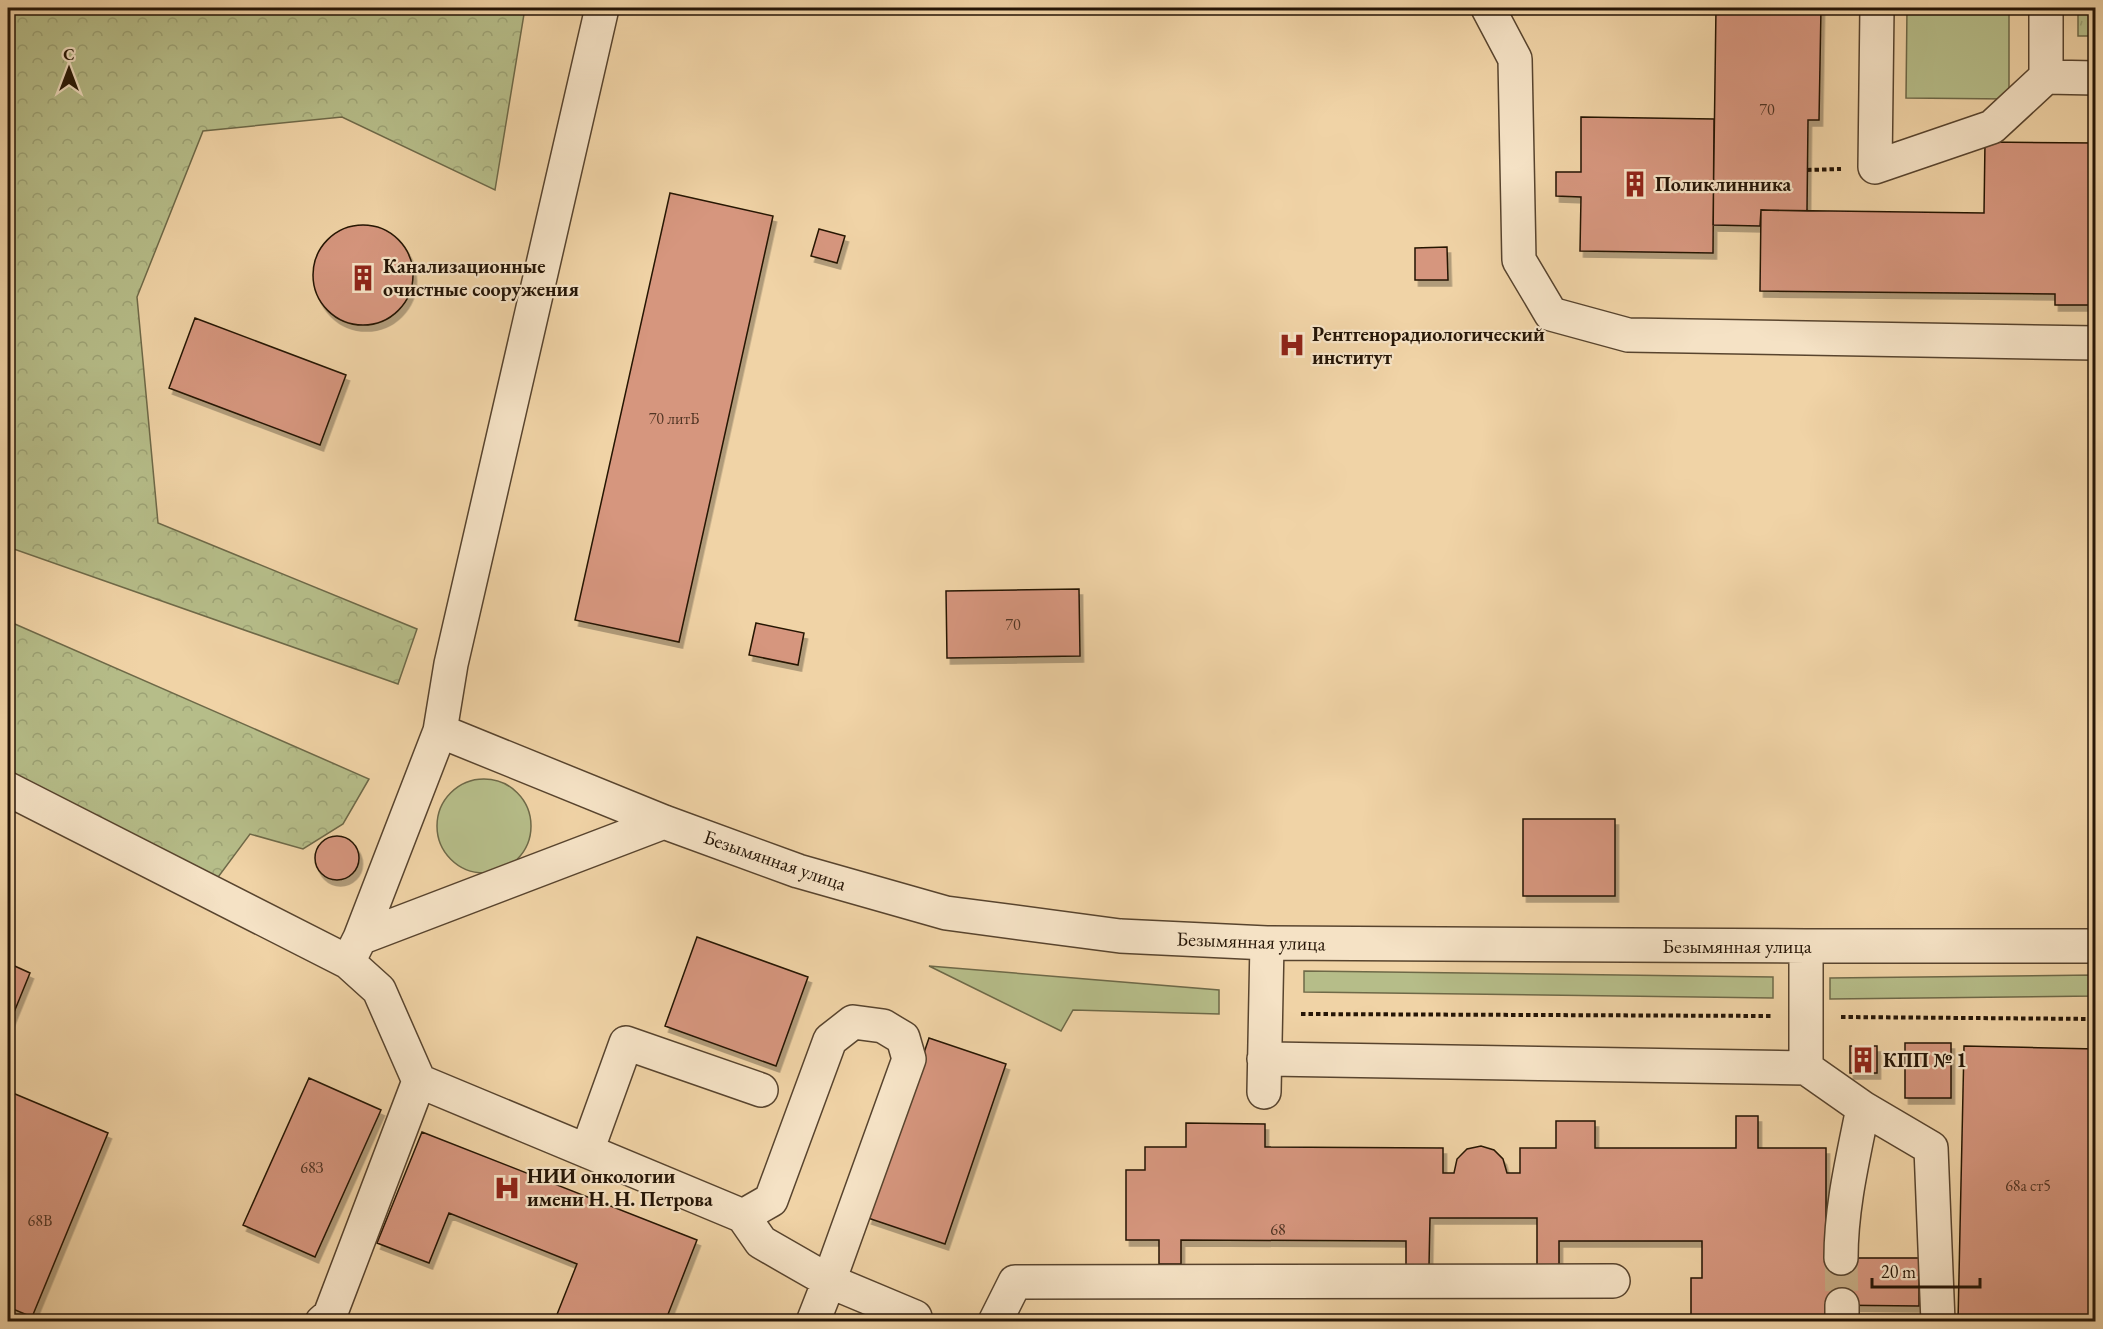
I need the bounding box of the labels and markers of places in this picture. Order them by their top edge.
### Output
building icon: Поликлинника [1620,169,1650,199]
place label: Поликлинника [1655,171,1792,197]
place label: Канализационные очистные сооружения [383,253,579,302]
building icon: Канализационные очистные сооружения [348,263,378,293]
place label: Рентгенорадиологический институт [1312,321,1545,370]
hospital icon: Рентгенорадиологический институт [1277,330,1307,360]
building icon: КПП № 1 [1848,1045,1878,1075]
place label: КПП № 1 [1883,1047,1967,1073]
place label: НИИ онкологии имени Н. Н. Петрова [527,1163,713,1212]
hospital icon: НИИ онкологии имени Н. Н. Петрова [492,1173,522,1203]

